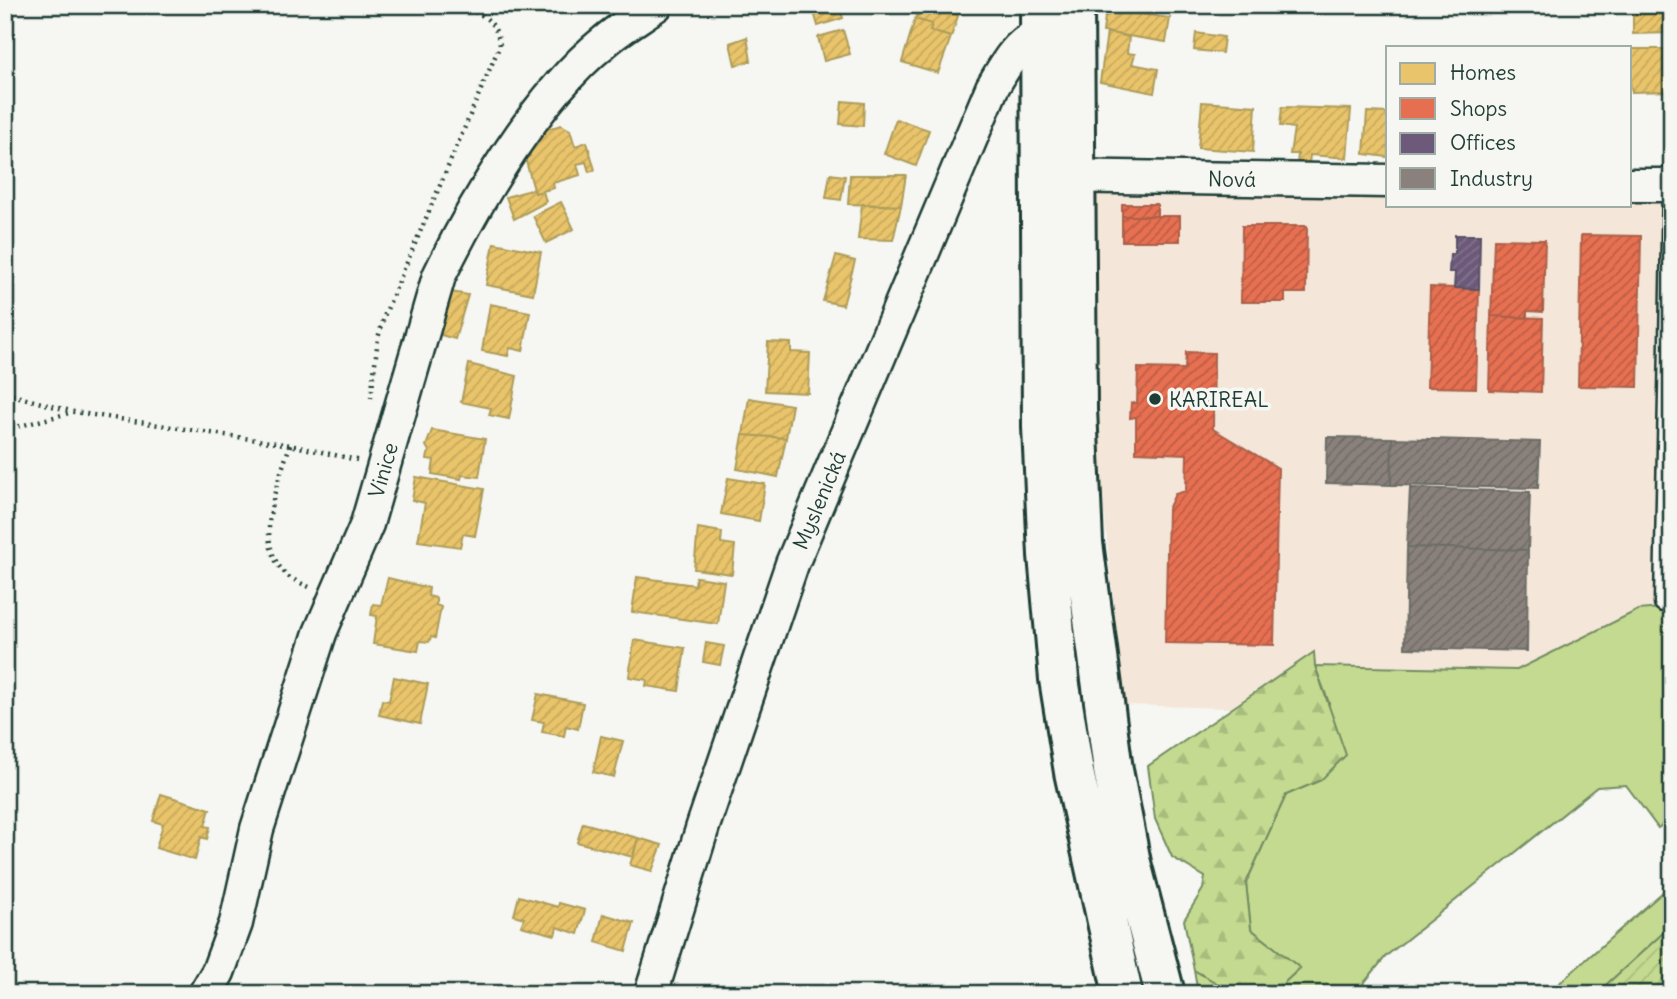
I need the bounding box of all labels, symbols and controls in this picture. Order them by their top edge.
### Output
legend [1386,46,1632,206]
text: Homes [1450,59,1516,86]
text: Shops [1450,95,1507,122]
text: Offices [1450,129,1516,156]
street label: Nová [1208,165,1256,193]
text: Industry [1450,165,1533,192]
place label: KARIREAL [1169,386,1269,413]
marker: KARIREAL [1147,391,1163,407]
street label: Vinice [362,439,404,501]
street label: Myslenická [786,447,852,553]

